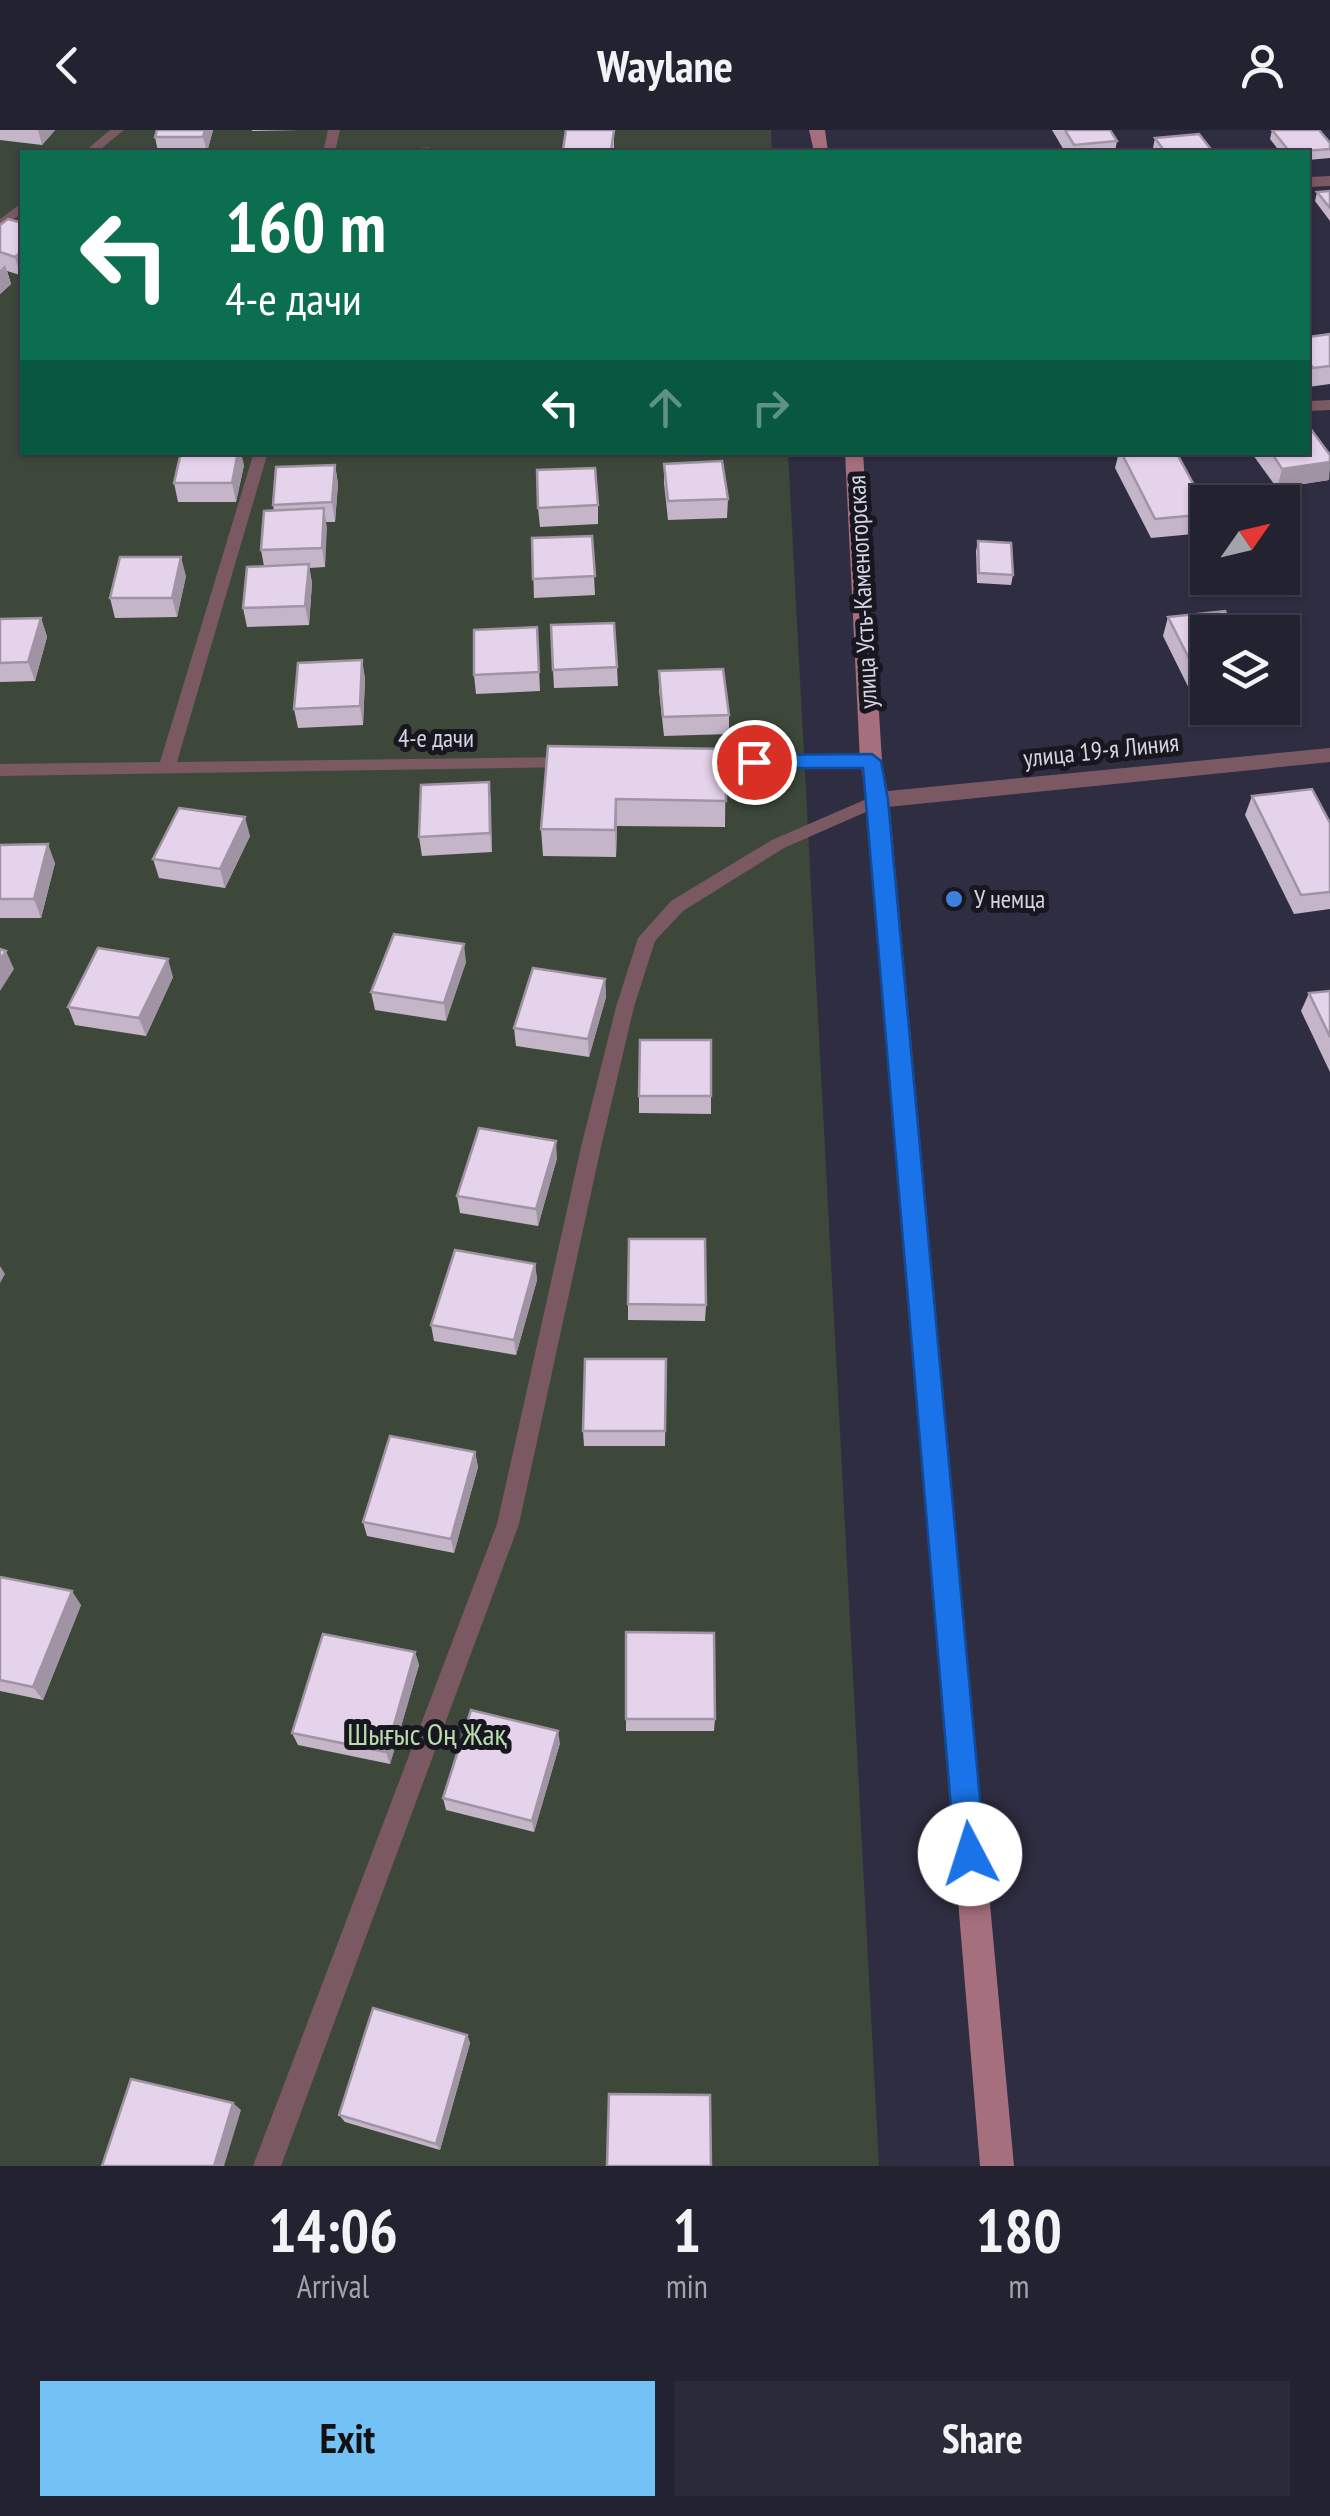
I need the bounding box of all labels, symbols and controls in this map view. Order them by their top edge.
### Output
text: Waylane [597,36,733,94]
icon: back [40,38,95,93]
icon: person [1235,38,1290,93]
text: 160 m [225,181,386,271]
icon: left [60,190,190,320]
text: 4-е дачи [225,269,362,327]
icon: left [533,380,588,435]
icon: ahead [638,380,693,435]
icon: right [743,380,798,435]
street label: улица Усть-Каменогорская [840,475,884,709]
north arrow [1190,485,1300,595]
map controls [1190,485,1300,725]
button: layers [1190,615,1300,725]
pin [712,720,797,805]
street label: 4-е дачи [398,722,474,754]
street label: улица 19-я Линия [1022,726,1180,774]
icon: arrive [727,735,782,790]
place label: У немца [974,883,1045,915]
marker: У немца [943,888,965,910]
park label: Шығыс Оң Жақ [347,1714,507,1753]
position arrow [918,1802,1022,1906]
text: 14:06 [268,2191,398,2269]
text: 1 [673,2191,701,2269]
text: 180 [976,2191,1062,2269]
text: Arrival [297,2265,369,2307]
text: min [666,2265,708,2307]
text: m [1008,2265,1029,2307]
button: Exit [40,2381,655,2496]
button: Share [675,2381,1290,2496]

